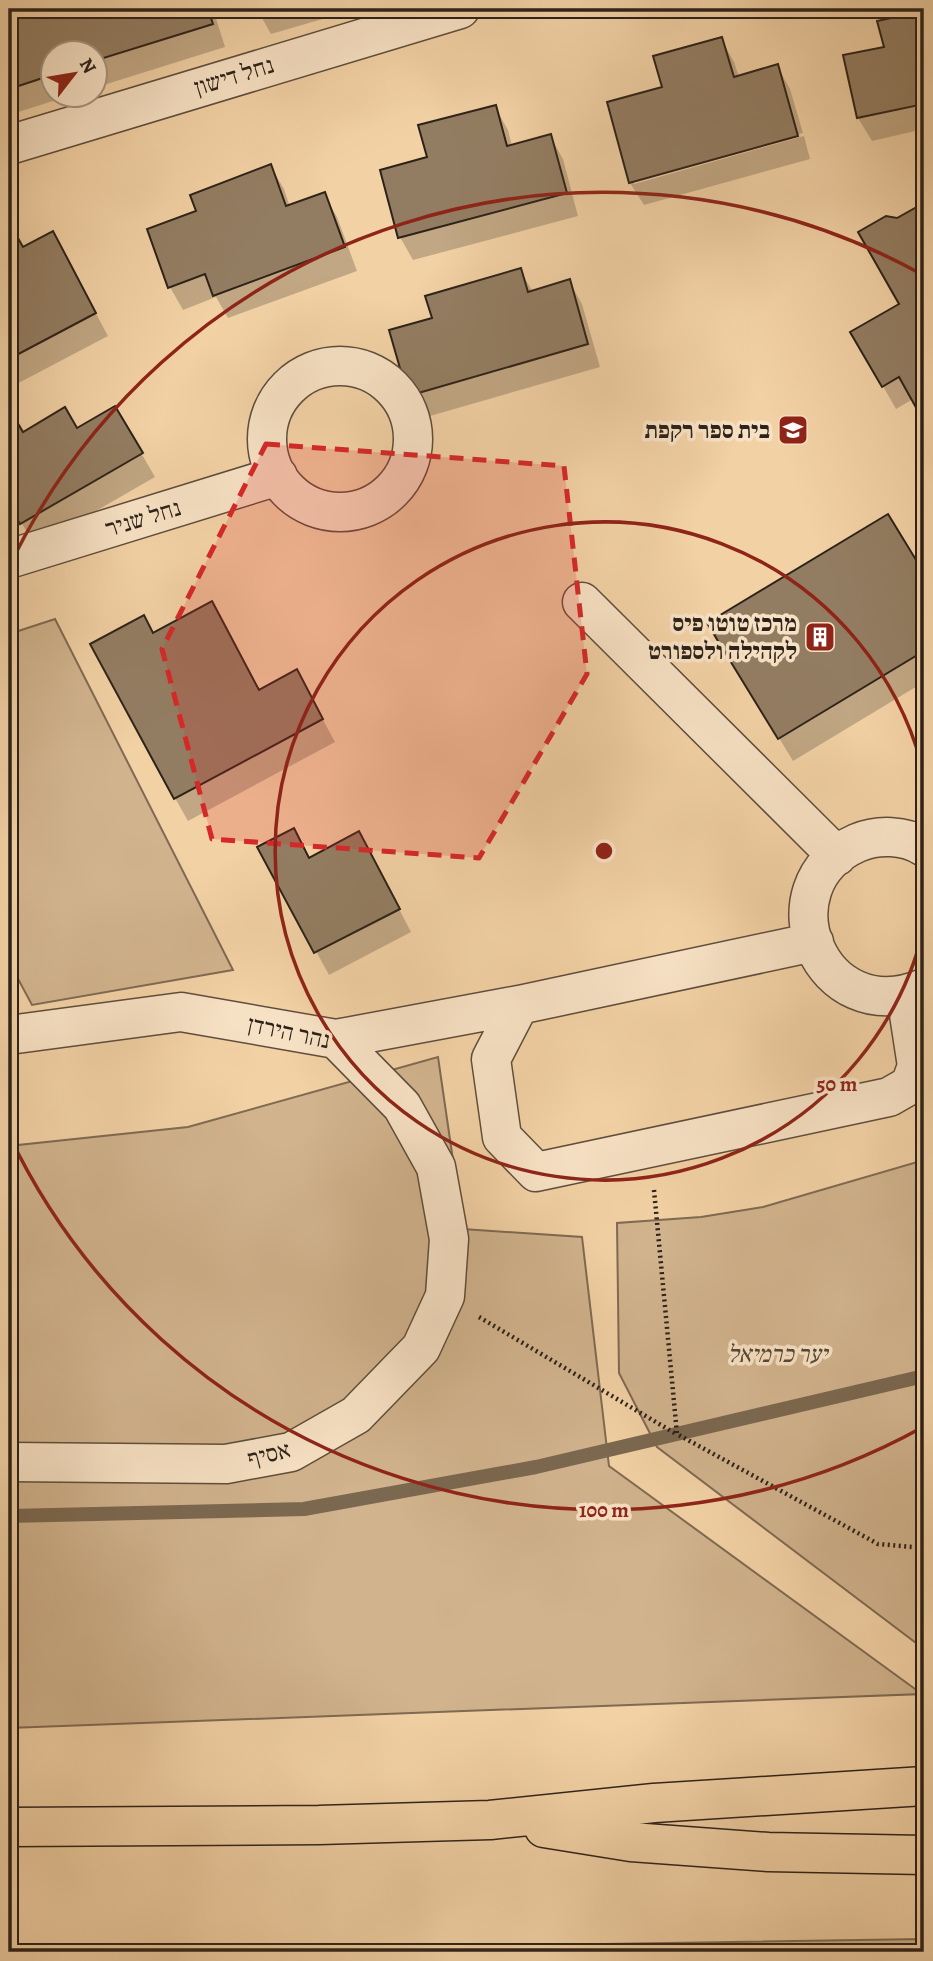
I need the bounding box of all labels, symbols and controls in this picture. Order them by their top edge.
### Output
north arrow [38,38,108,108]
street label: נחל דישון [190,49,278,103]
text: N [73,53,103,79]
school or university icon: בית ספר רקפת [776,413,810,447]
place label: בית ספר רקפת [644,414,770,446]
street label: נחל שניר [101,491,185,545]
place label: מרכז טוטו פיס לקהילה ולספורט [648,607,797,667]
building icon: מרכז טוטו פיס לקהילה ולספורט [803,620,837,654]
centre of rings [592,839,616,863]
street label: נהר הירדן [245,1008,333,1056]
text: 50 m [817,1070,858,1098]
park label: יער כרמיאל [727,1338,830,1370]
street label: אסיף [244,1433,294,1475]
text: 100 m [579,1496,629,1524]

